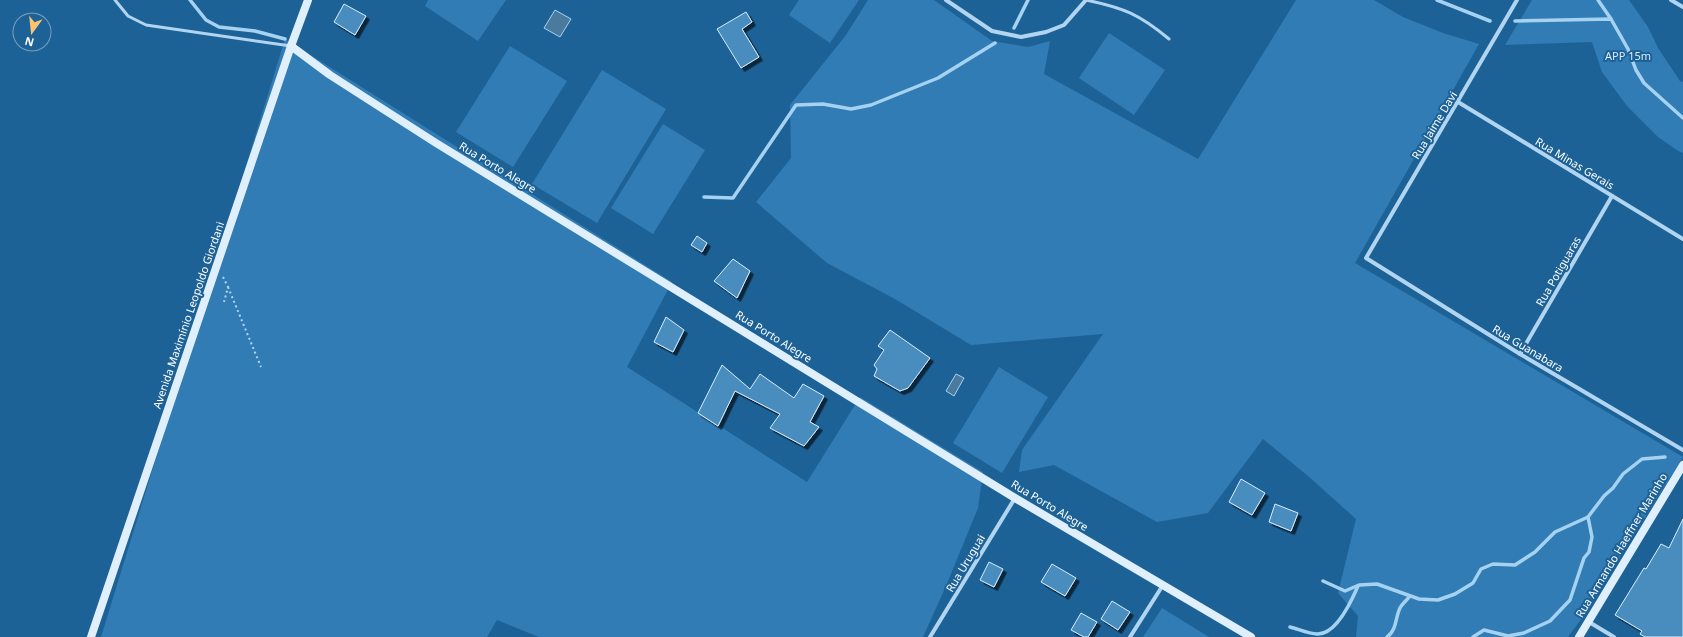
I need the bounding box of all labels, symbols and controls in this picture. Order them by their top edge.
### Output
north arrow [12,12,52,52]
text: N [23,34,36,51]
park label: APP 15m [1605,48,1651,63]
street label: Rua Jaime Davi [1408,88,1460,162]
street label: Rua Minas Gerais [1533,134,1617,192]
street label: Rua Porto Alegre [457,138,539,196]
street label: Avenida Maximínio Leopoldo Giordani [149,219,227,411]
street label: Rua Potiguaras [1532,233,1584,309]
street label: Rua Porto Alegre [733,306,815,366]
street label: Rua Guanabara [1490,321,1566,375]
street label: Rua Armando Haeffner Marinho [1572,470,1670,620]
street label: Rua Porto Alegre [1009,476,1091,534]
street label: Rua Uruguai [942,531,988,595]

